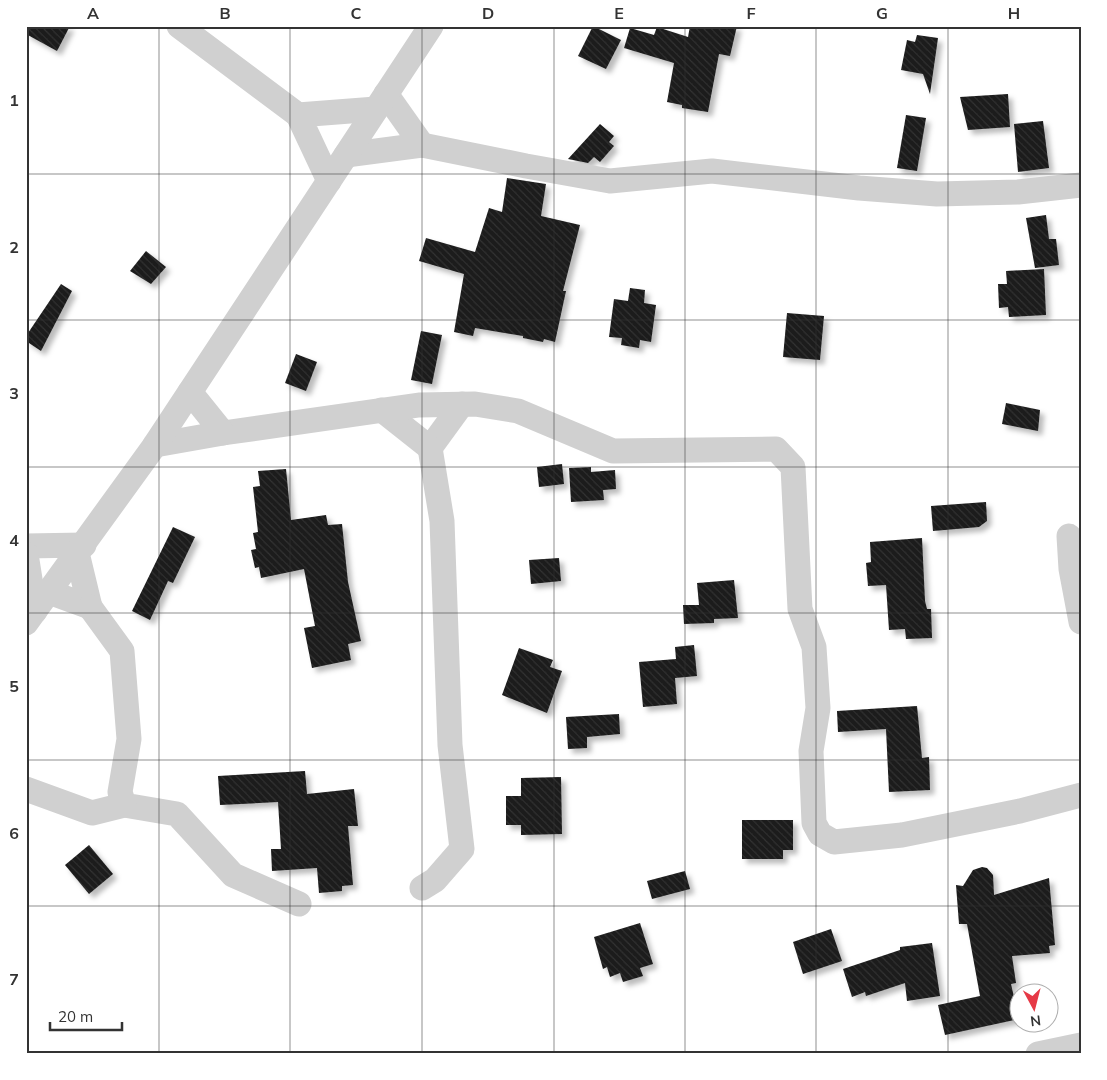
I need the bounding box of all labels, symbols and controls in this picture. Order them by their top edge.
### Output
text: A [87,3,99,23]
text: B [219,3,231,23]
text: C [351,3,362,23]
text: D [482,3,494,23]
text: E [614,3,624,23]
text: F [746,3,756,23]
text: G [876,3,888,23]
text: H [1008,3,1020,23]
text: 1 [9,90,19,110]
text: 2 [9,237,19,257]
text: 3 [9,383,19,403]
text: 4 [9,530,19,550]
text: 5 [9,676,19,696]
text: 6 [9,823,19,843]
text: 7 [9,969,19,989]
north arrow [1010,982,1060,1032]
scale bar [50,1000,122,1032]
text: 20 m [58,1007,93,1026]
text: N [1029,1011,1042,1030]

